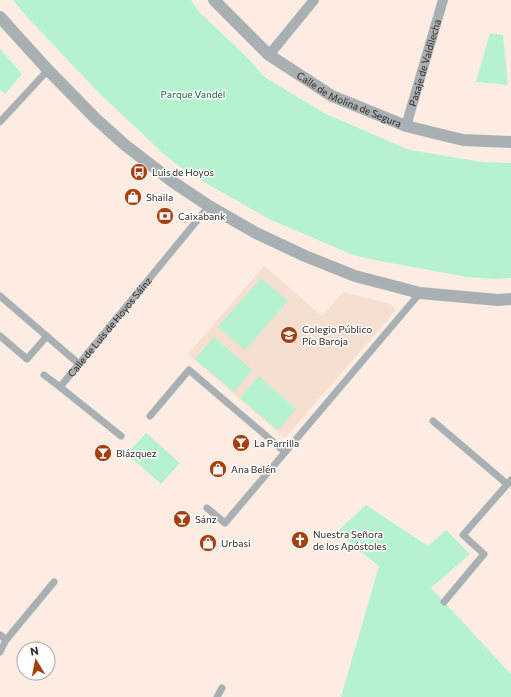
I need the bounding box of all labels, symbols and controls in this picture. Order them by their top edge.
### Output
street label: Pasaje de Valdilecha [406,18,443,108]
street label: Calle de Molina de Segura [295,69,403,130]
park label: Parque Vandel [161,88,225,100]
bus stop icon: Luis de Hoyos [129,162,149,182]
place label: Luis de Hoyos [152,166,214,178]
shop icon: Shaila [123,187,143,207]
place label: Shaila [146,191,173,203]
bank icon: Caixabank [155,206,175,226]
place label: Caixabank [178,210,226,222]
street label: Calle de Luis de Hoyos Sáinz [65,275,154,379]
place label: Colegio Público Pío Baroja [302,323,372,347]
school or university icon: Colegio Público Pío Baroja [279,325,299,345]
bar icon: La Parrilla [231,433,251,453]
place label: La Parrilla [254,437,299,449]
bar icon: Blázquez [93,443,113,463]
place label: Blázquez [116,447,157,459]
shop icon: Ana Belén [208,459,228,479]
place label: Ana Belén [231,463,276,475]
bar icon: Sánz [172,509,192,529]
place label: Sánz [195,513,217,525]
place label: Nuestra Señora de los Apóstoles [313,528,387,552]
church icon: Nuestra Señora de los Apóstoles [290,530,310,550]
shop icon: Urbasi [198,533,218,553]
place label: Urbasi [221,537,251,549]
north arrow [16,641,56,681]
text: N [29,644,39,658]

